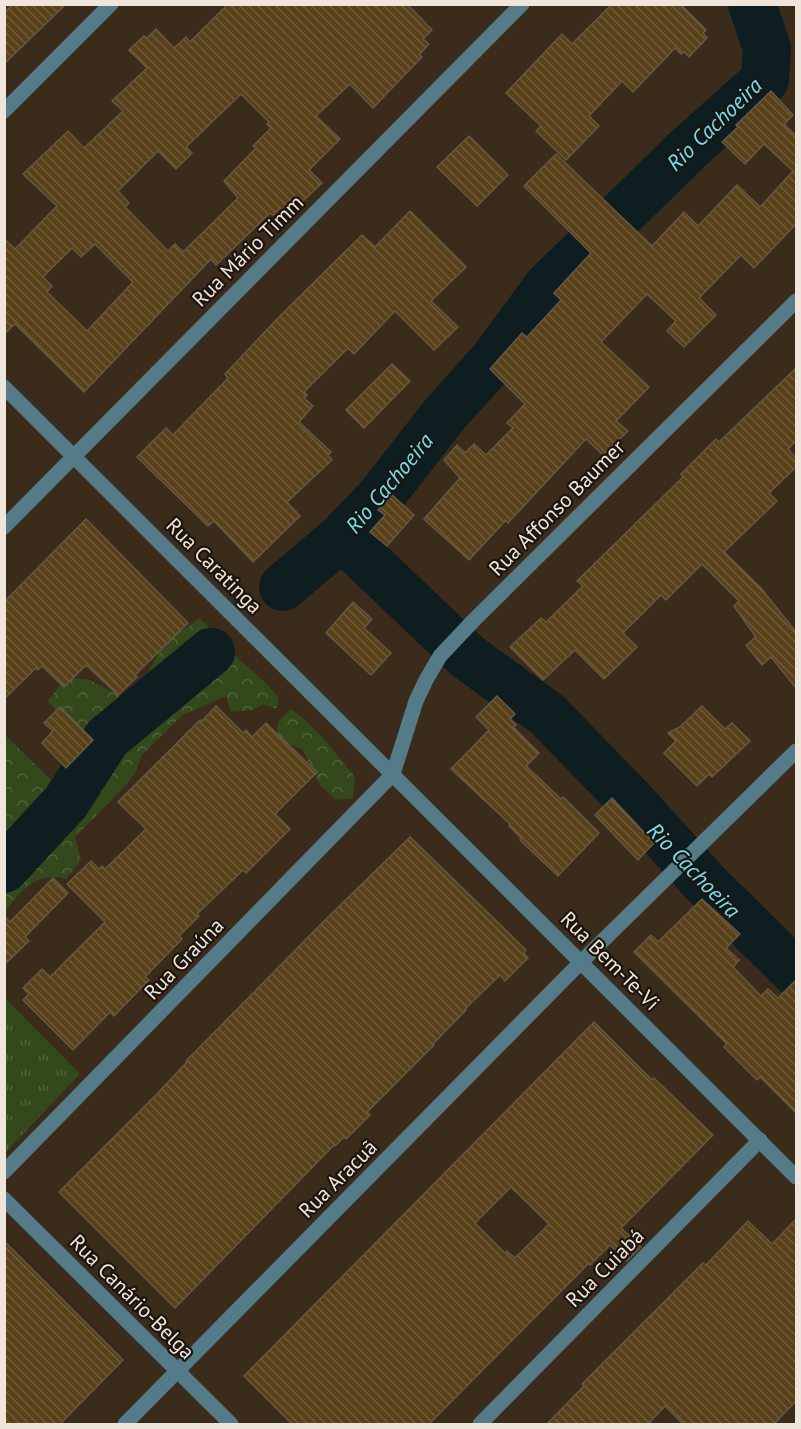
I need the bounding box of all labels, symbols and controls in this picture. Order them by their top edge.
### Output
water label: Rio Cachoeira [660,71,768,176]
street label: Rua Mário Timm [186,189,309,312]
water label: Rio Cachoeira [339,427,439,539]
street label: Rua Affonso Baumer [483,434,630,581]
street label: Rua Caratinga [161,512,268,619]
water label: Rio Cachoeira [642,816,747,924]
street label: Rua Bem-Te-Vi [555,905,666,1016]
street label: Rua Graúna [138,912,229,1005]
street label: Rua Aracuã [293,1134,383,1224]
street label: Rua Cuiabá [560,1223,650,1313]
street label: Rua Canário-Belga [64,1228,201,1365]

